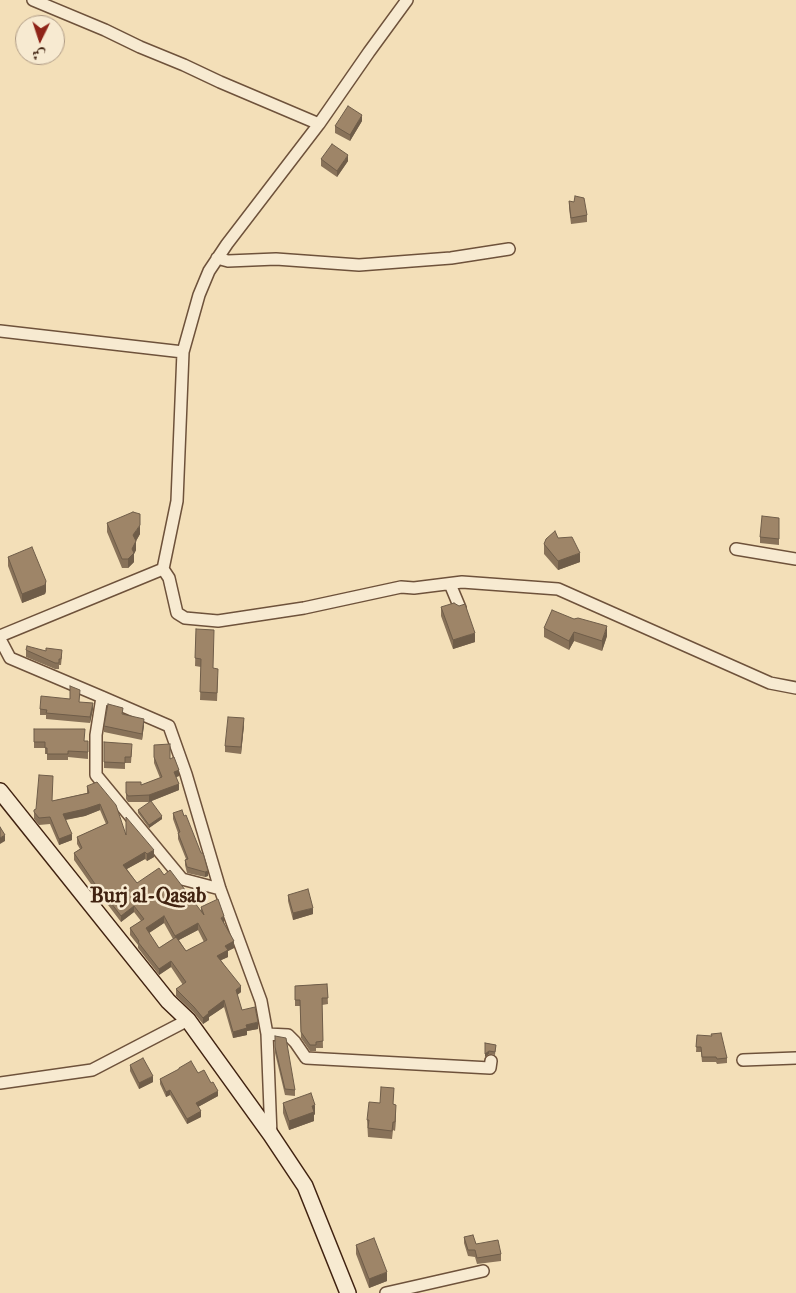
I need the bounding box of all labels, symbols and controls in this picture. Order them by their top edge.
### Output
north arrow [15,15,65,65]
text: ش [31,46,47,63]
district label: Burj al-Qasab [90,884,206,910]

